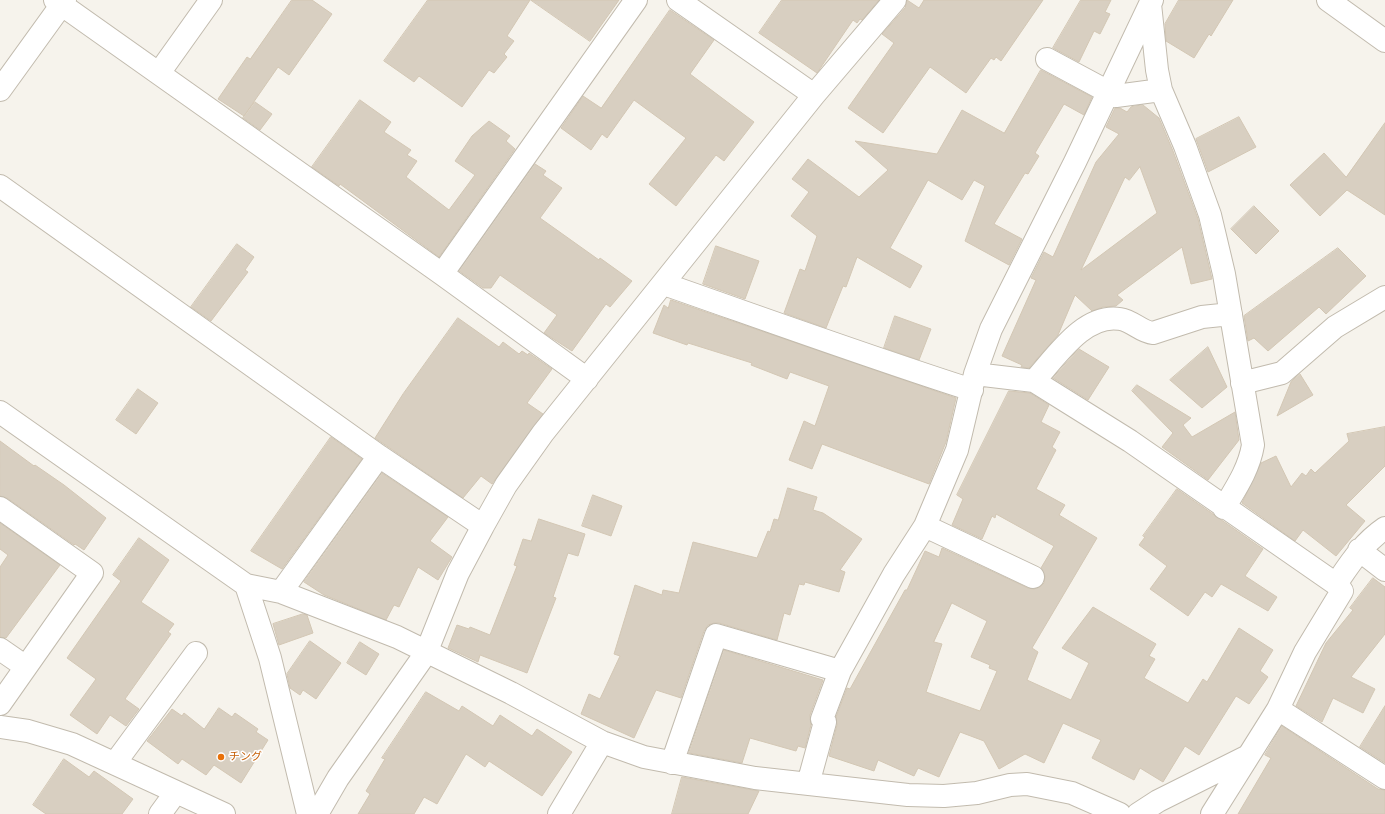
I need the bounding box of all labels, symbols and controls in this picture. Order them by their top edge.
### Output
place label: チング [229,750,262,764]
marker: チング [216,752,226,762]

